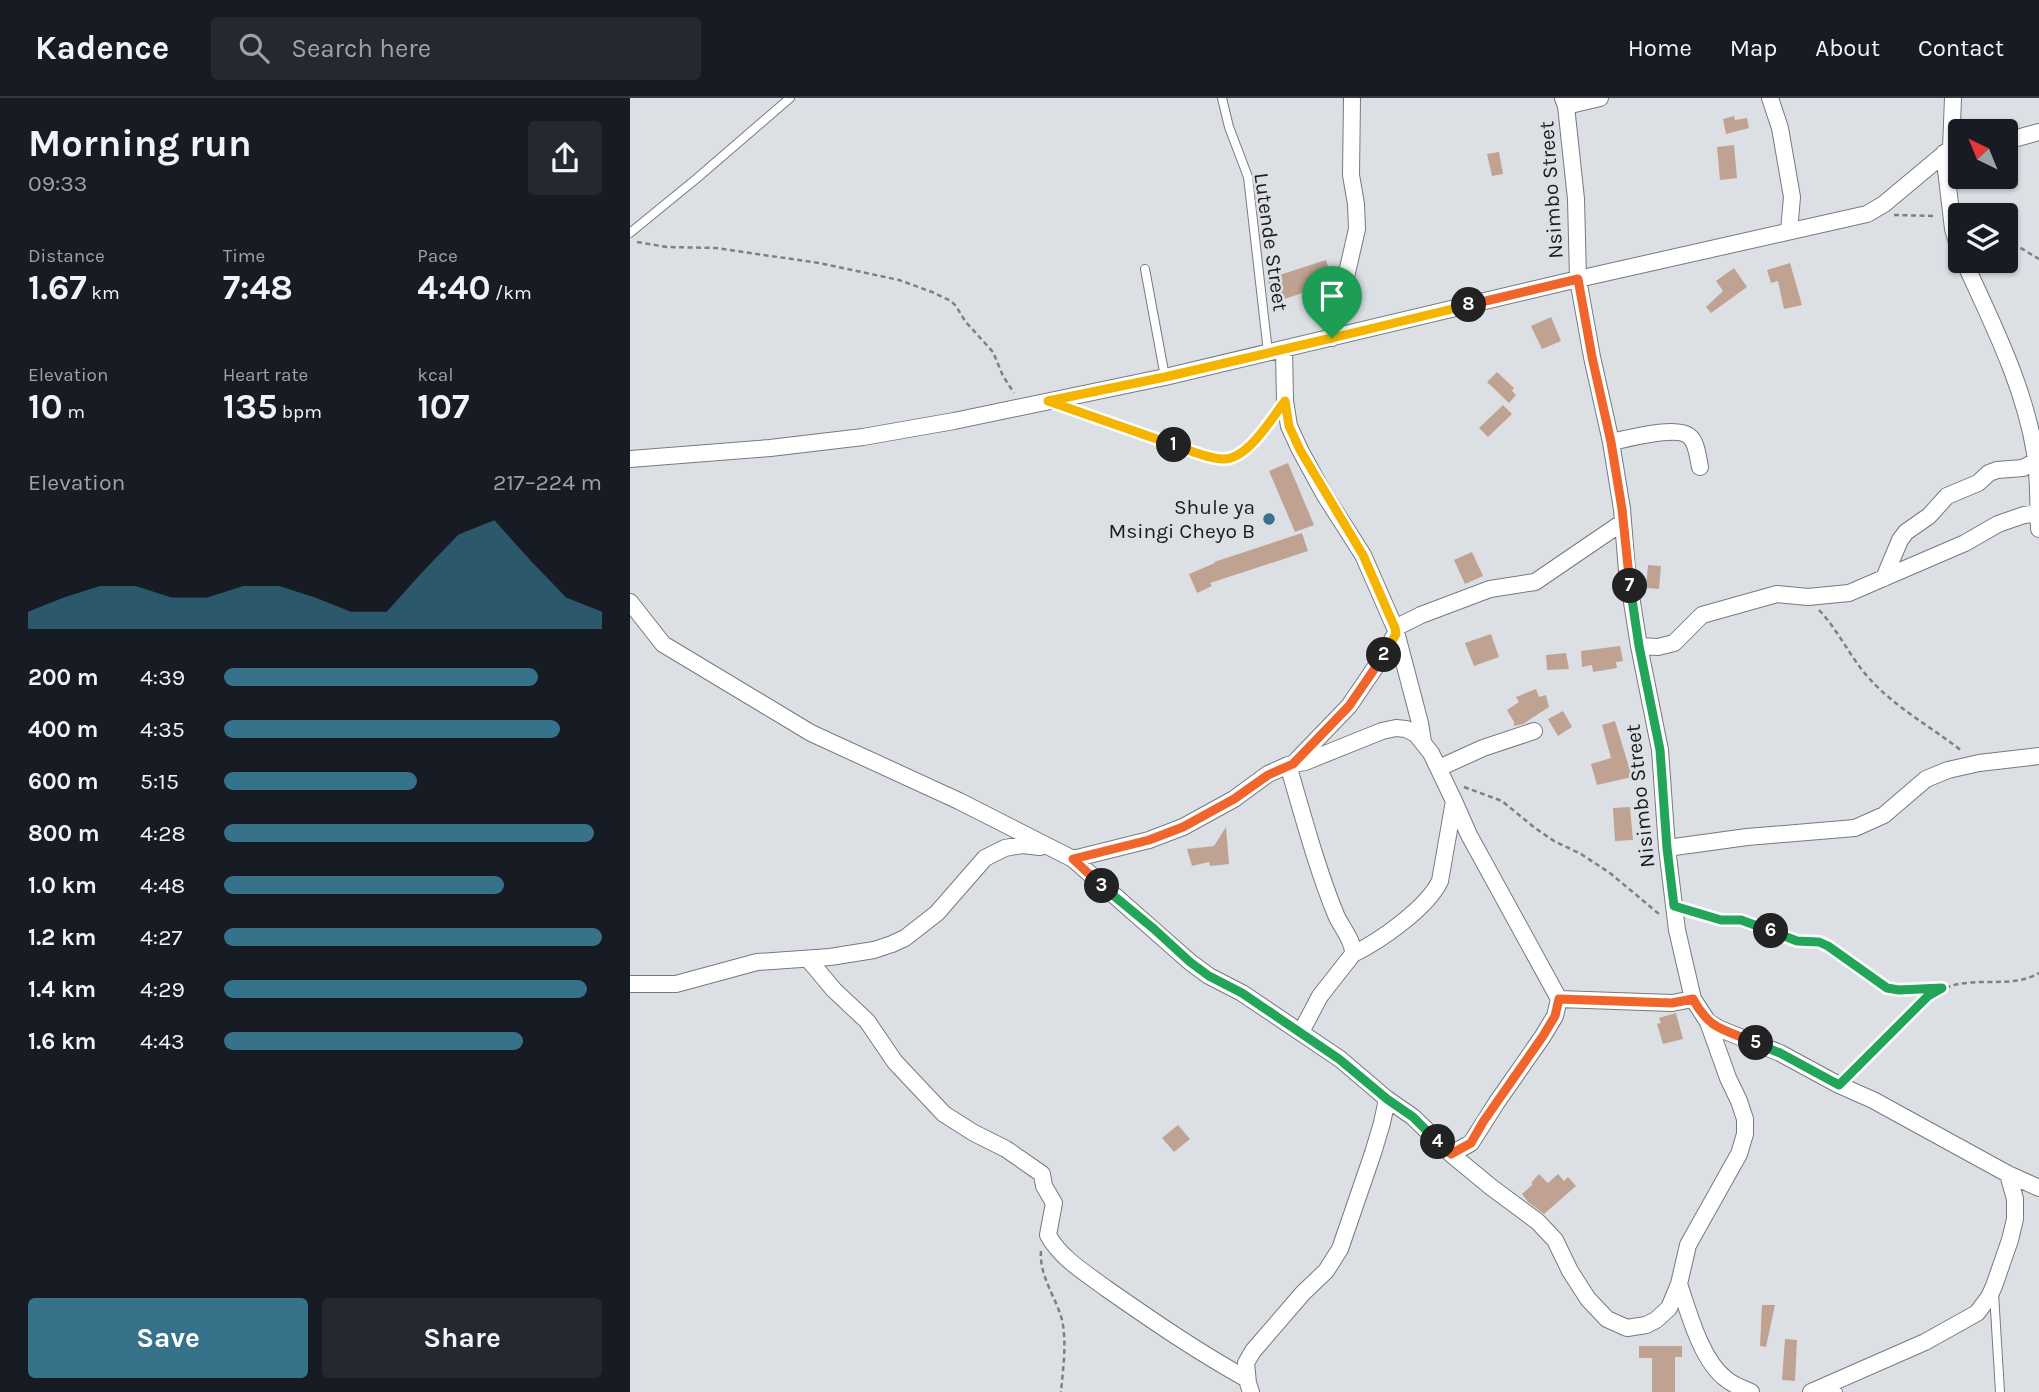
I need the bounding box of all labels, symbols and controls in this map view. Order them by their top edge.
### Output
search box [211,17,701,80]
text: Kadence [35,29,169,67]
icon: search [235,29,273,67]
text: Search here [291,33,431,64]
text: Home [1628,34,1692,62]
text: Map [1730,34,1777,62]
text: About [1815,34,1880,62]
text: Contact [1918,34,2004,62]
north arrow [1948,119,2018,189]
map controls [1948,119,2018,273]
street label: Nsimbo Street [1534,120,1568,260]
text: Morning run [28,121,252,166]
button: share [528,121,602,195]
text: 09:33 [28,170,87,197]
street label: Lutende Street [1249,171,1293,313]
button: layers [1948,203,2018,273]
text: Distance [28,245,105,267]
text: Time [223,245,265,267]
text: Pace [417,245,458,267]
pin [1302,266,1362,338]
text: 1.67 [28,267,87,308]
text: 7:48 [223,267,293,308]
text: 4:40 [417,267,491,308]
icon: arrive [1313,277,1351,315]
text: km [87,282,120,304]
text: /km [491,282,532,304]
pin: 8 [1452,288,1486,322]
text: 8 [1462,293,1475,315]
text: Elevation [28,364,108,386]
text: Heart rate [223,364,308,386]
text: kcal [417,364,454,386]
text: 10 [28,386,63,427]
text: 135 [223,386,277,427]
text: 107 [417,386,469,427]
text: m [63,401,85,423]
text: bpm [277,401,322,423]
pin: 1 [1156,428,1192,462]
text: 1 [1170,433,1177,455]
text: Elevation [28,469,125,496]
text: 217–224 m [493,469,602,496]
place label: Shule ya Msingi Cheyo B [1109,495,1255,543]
marker: Shule ya Msingi Cheyo B [1261,511,1277,527]
pin: 7 [1612,568,1648,603]
text: 7 [1625,574,1634,596]
pin: 2 [1366,638,1402,672]
text: 2 [1378,643,1389,665]
text: 200 m [28,664,99,691]
text: 4:39 [140,664,185,691]
text: 400 m [28,716,98,743]
text: 4:35 [140,716,185,743]
street label: Nisimbo Street [1621,723,1659,869]
text: 600 m [28,768,99,795]
text: 5:15 [140,768,179,795]
text: 800 m [28,820,100,847]
text: 4:28 [140,820,186,847]
pin: 3 [1084,868,1120,904]
text: 1.0 km [28,872,97,899]
text: 4:48 [140,872,185,899]
text: 3 [1096,874,1107,896]
pin: 6 [1754,914,1788,948]
text: 6 [1765,919,1776,941]
text: 1.2 km [28,924,96,951]
text: 4:27 [140,924,182,951]
text: 1.4 km [28,976,96,1003]
text: 4:29 [140,976,185,1003]
pin: 5 [1738,1026,1774,1060]
text: 1.6 km [28,1028,96,1055]
text: 4:43 [140,1028,185,1055]
text: 5 [1750,1031,1761,1053]
pin: 4 [1420,1124,1456,1160]
text: 4 [1432,1130,1443,1152]
button: Save [28,1298,308,1378]
button: Share [322,1298,602,1378]

